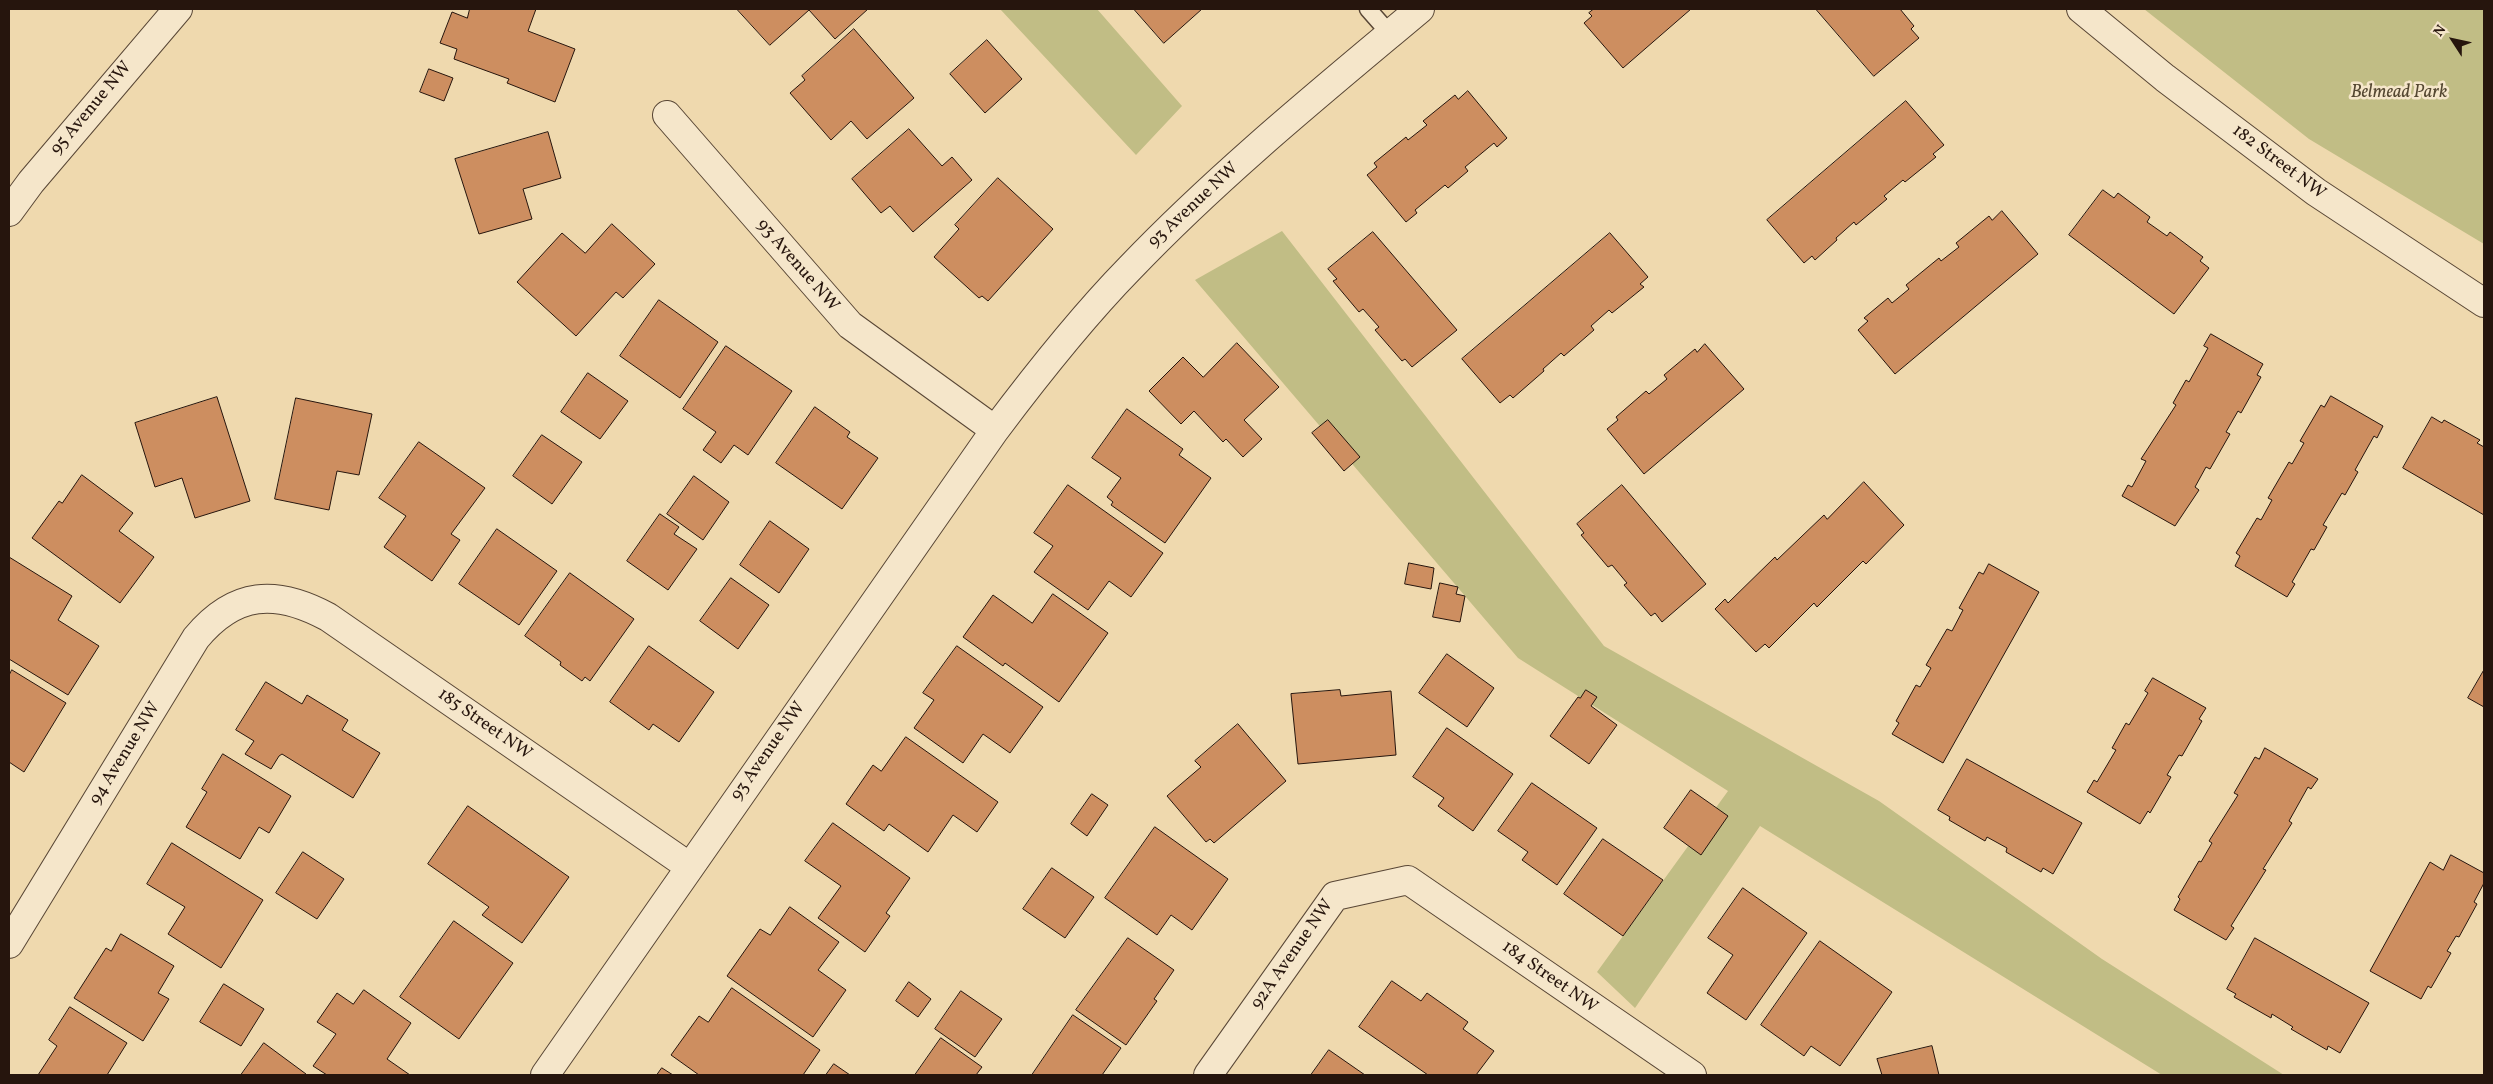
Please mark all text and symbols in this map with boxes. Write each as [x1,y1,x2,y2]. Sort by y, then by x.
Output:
north arrow [2428,15,2478,65]
text: N [2430,22,2451,41]
street label: 95 Avenue NW [47,58,137,160]
park label: Belmead Park [2351,83,2447,105]
street label: 182 Street NW [2227,121,2329,205]
street label: 93 Avenue NW [1144,159,1244,253]
street label: 93 Avenue NW [751,215,843,317]
street label: 185 Street NW [433,684,535,766]
street label: 93 Avenue NW [727,698,811,806]
street label: 94 Avenue NW [86,699,166,809]
street label: 92A Avenue NW [1247,896,1339,1014]
street label: 184 Street NW [1497,937,1601,1019]

